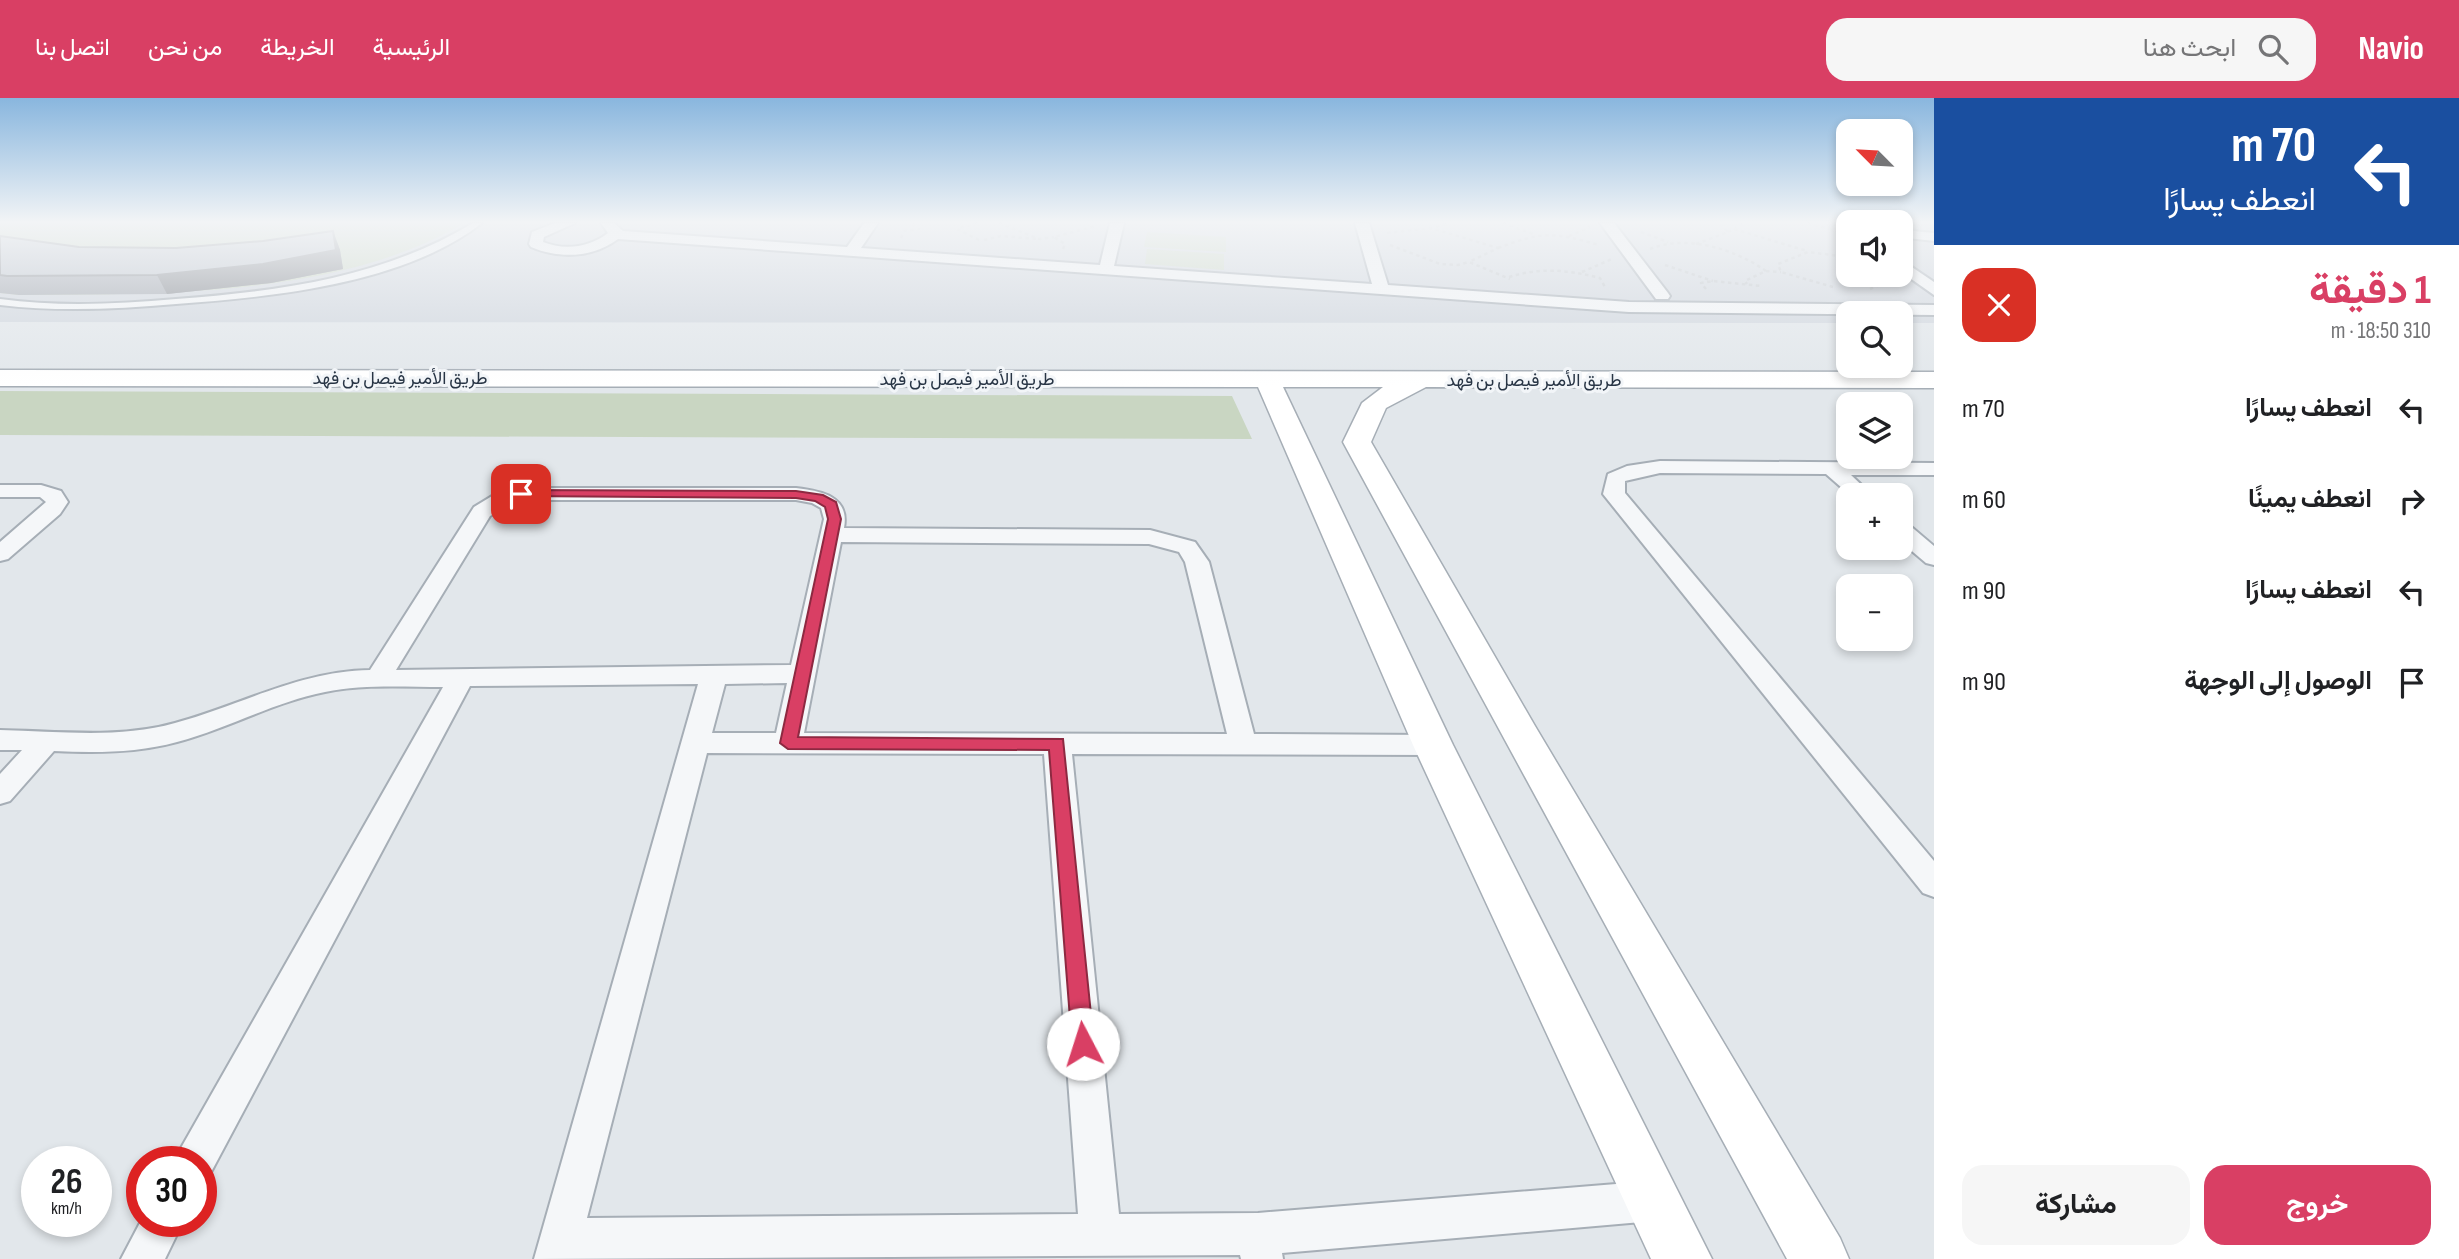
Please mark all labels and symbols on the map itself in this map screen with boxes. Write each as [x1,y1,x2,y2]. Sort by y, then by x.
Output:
north arrow [1836,119,1913,196]
street label: طريق الأمير فيصل بن فهد [312,368,488,389]
street label: طريق الأمير فيصل بن فهد [879,369,1055,390]
street label: طريق الأمير فيصل بن فهد [1446,370,1622,391]
pin [491,464,551,524]
position arrow [1046,1007,1120,1081]
speed limit sign: 30 [126,1146,217,1237]

